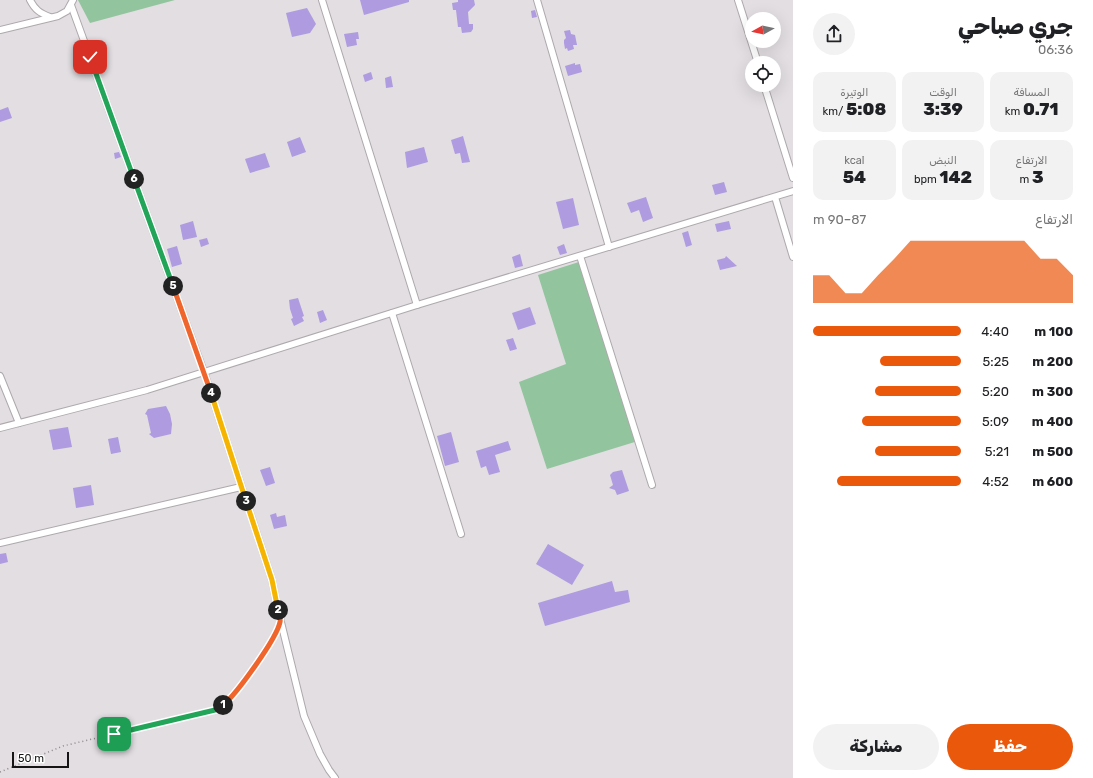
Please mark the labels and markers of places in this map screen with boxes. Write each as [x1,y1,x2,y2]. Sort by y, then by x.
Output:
pin [73,40,107,74]
pin: 6 [124,169,144,189]
pin: 5 [163,276,183,296]
pin: 4 [201,383,221,403]
pin: 3 [236,491,256,511]
pin: 2 [268,600,288,620]
pin: 1 [213,695,233,715]
pin [97,717,131,751]

